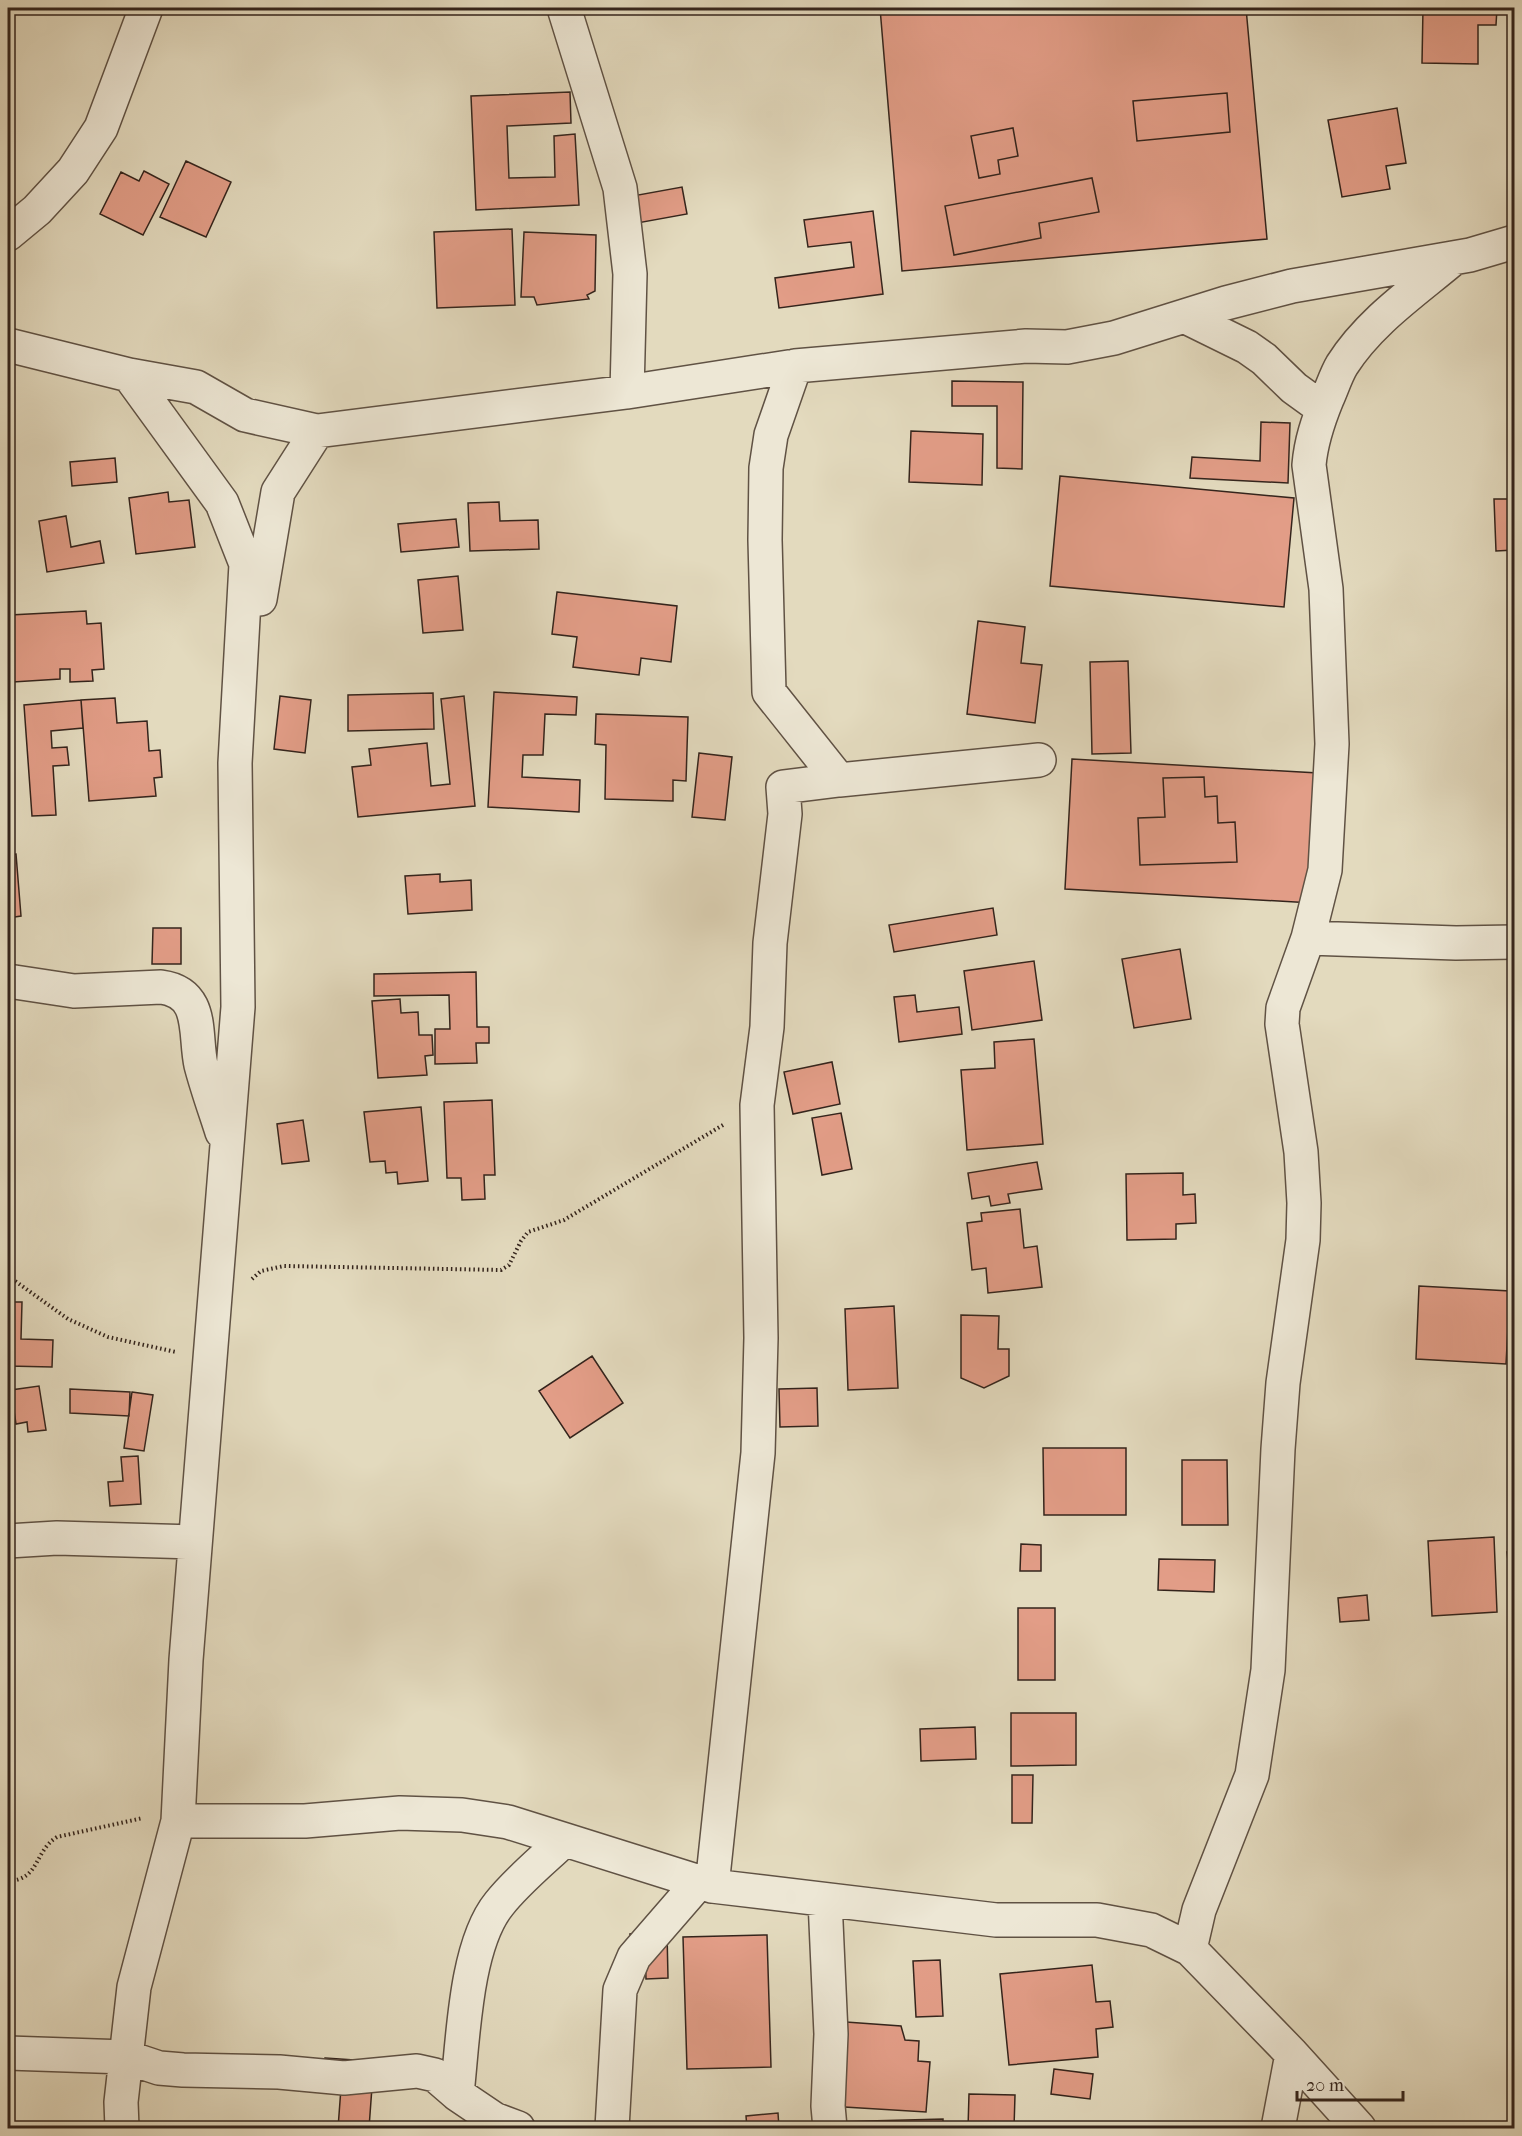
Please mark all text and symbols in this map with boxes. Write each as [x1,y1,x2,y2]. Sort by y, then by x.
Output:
scale bar [1297,2064,1404,2102]
text: 20 m [1306,2075,1344,2096]

